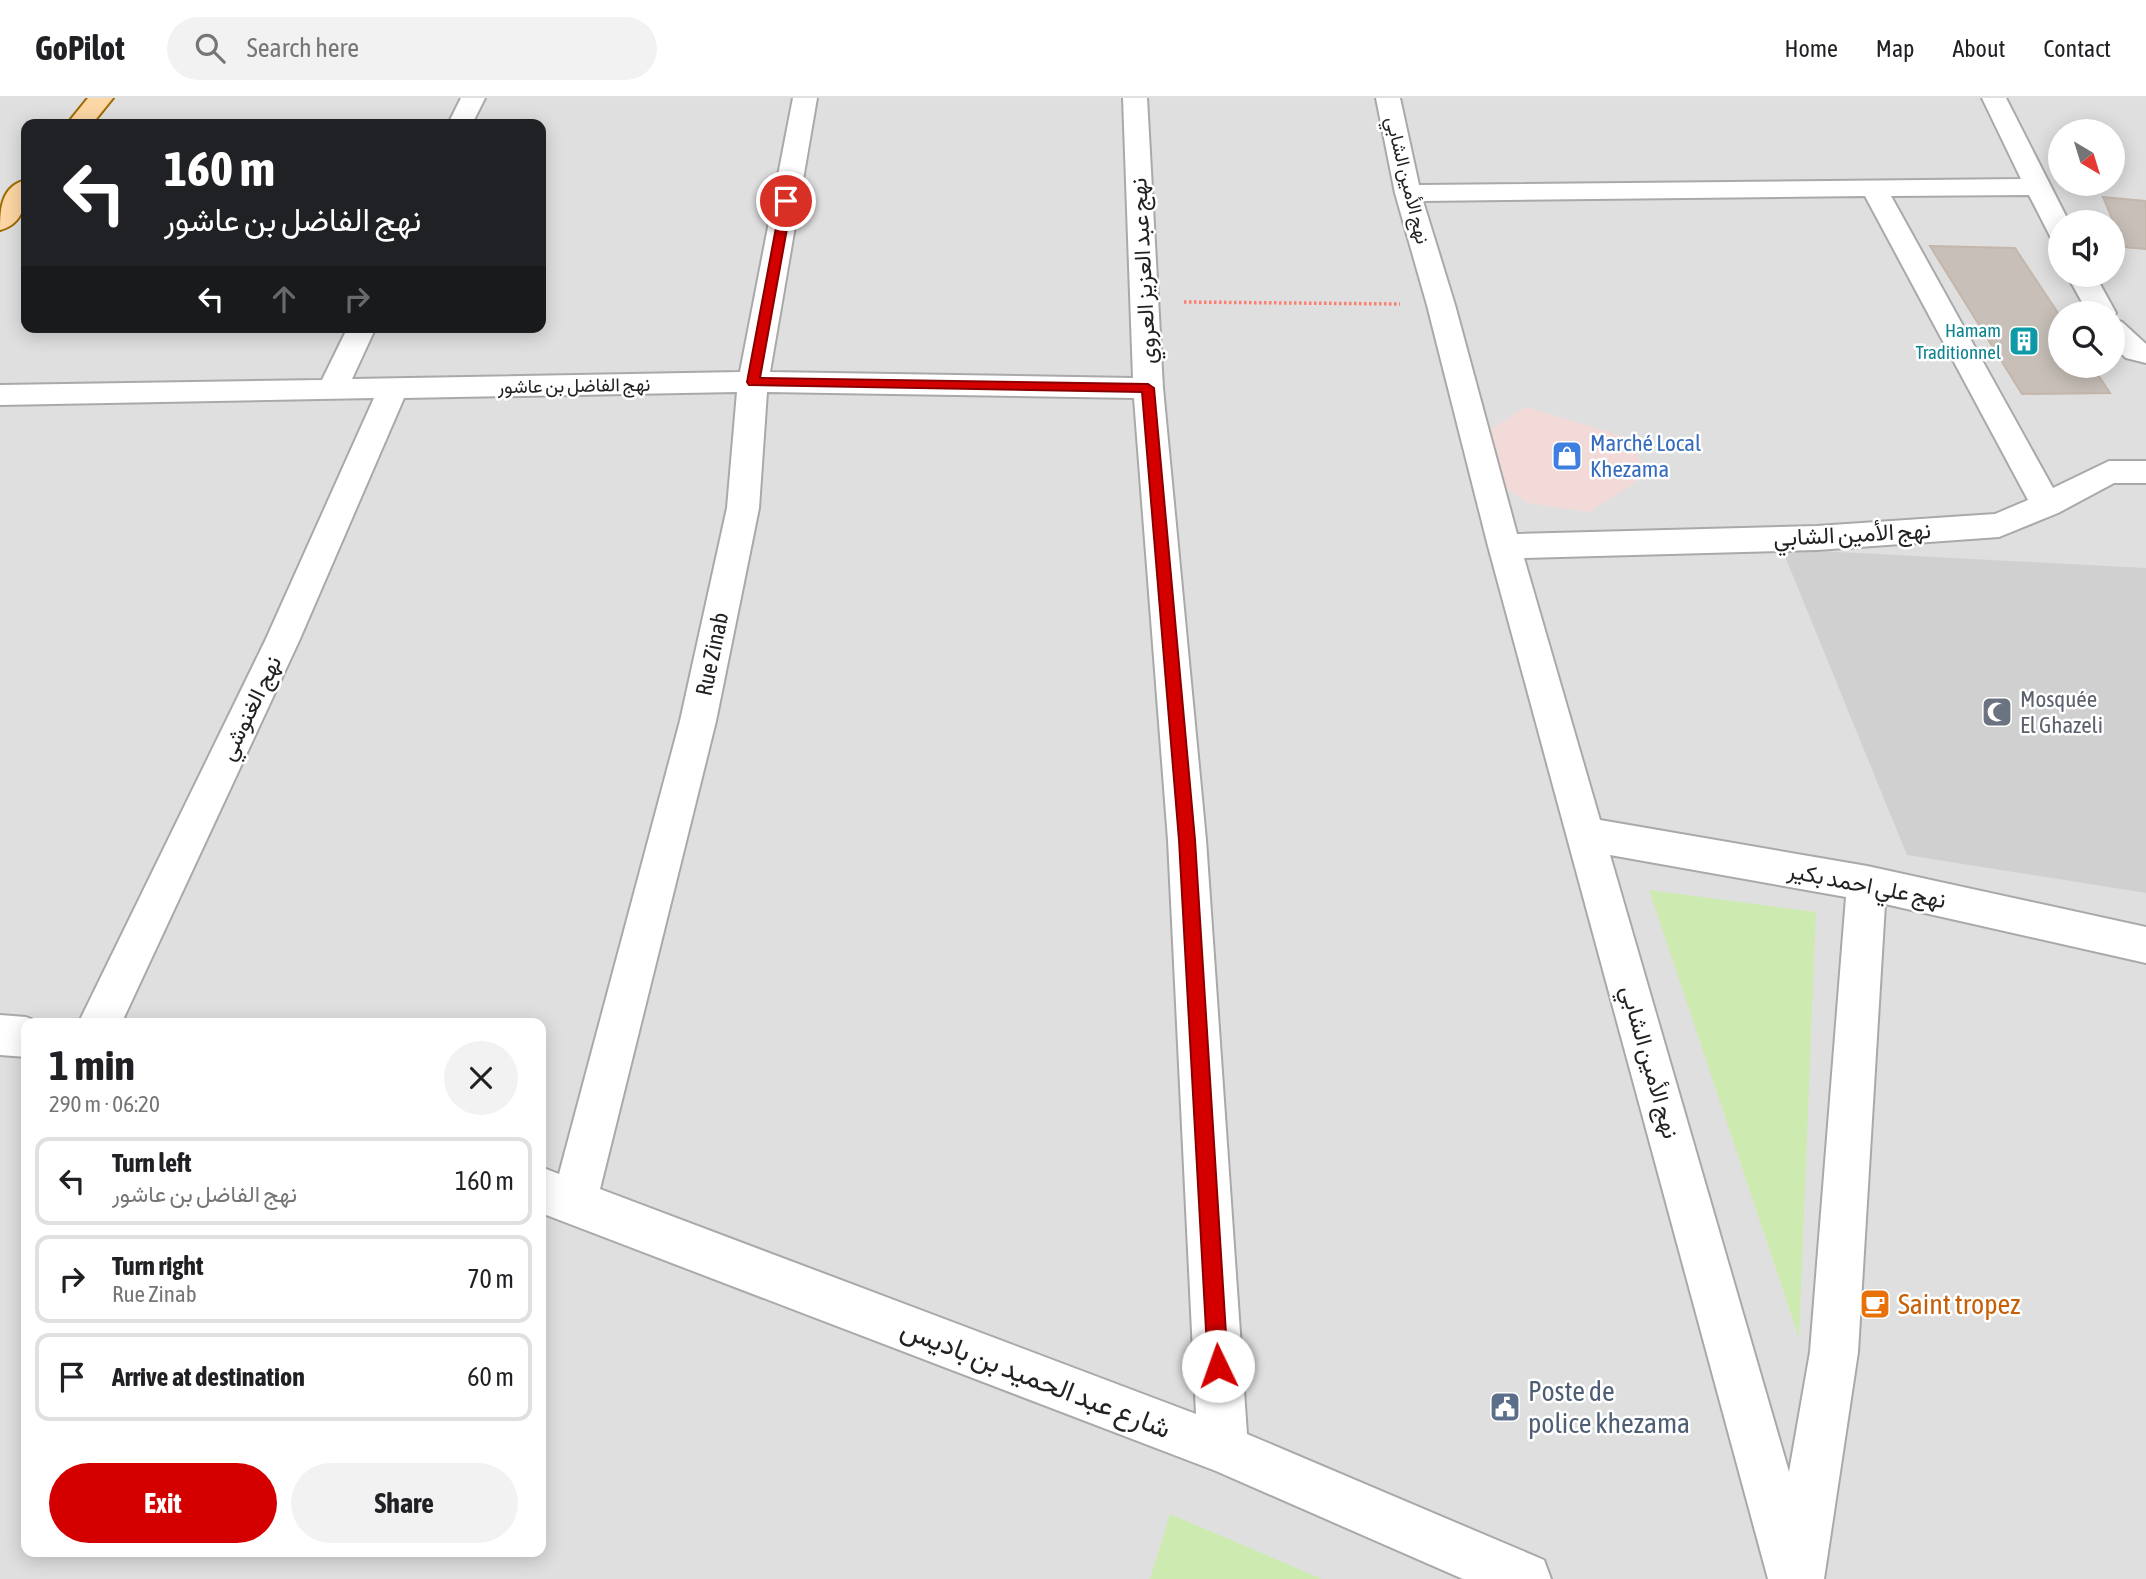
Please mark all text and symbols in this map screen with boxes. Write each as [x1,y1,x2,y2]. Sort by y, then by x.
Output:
search box [167,17,657,80]
text: GoPilot [35,29,125,67]
icon: search [191,29,229,67]
text: Search here [247,33,359,63]
text: Home [1784,35,1838,62]
text: Map [1876,35,1914,62]
text: About [1952,35,2005,62]
text: Contact [2043,35,2111,62]
street label: نهج الأمين الشابي [1377,114,1434,247]
north arrow [2048,119,2124,196]
map controls [2048,119,2125,378]
text: 160 m [164,140,275,196]
icon: left [49,147,140,238]
pin [756,171,816,231]
street label: نهج عبد العزيز العروي [1125,177,1167,365]
icon: arrive [767,182,805,220]
text: نهج الفاضل بن عاشور [164,201,421,238]
button: sound [2048,210,2125,287]
icon: left [192,280,230,318]
icon: ahead [265,280,303,318]
icon: right [338,280,376,318]
button: search [2048,301,2125,378]
place label: Hamam Traditionnel [1915,319,2001,363]
building icon: Hamam Traditionnel [2007,324,2041,358]
street label: نهج الفاضل بن عاشور [496,373,651,400]
place label: Marché Local Khezama [1590,430,1701,482]
shop icon: Marché Local Khezama [1550,439,1584,473]
street label: نهج الأمين الشابي [1773,517,1932,557]
street label: Rue Zinab [690,610,734,698]
street label: نهج الغنوشي [214,651,292,767]
place label: Mosquée El Ghazeli [2020,686,2103,738]
mosque icon: Mosquée El Ghazeli [1980,695,2014,729]
street label: نهج علي احمد بكير [1784,857,1948,919]
street label: نهج الأمين الشابي [1610,983,1684,1143]
text: 1 min [49,1041,135,1089]
button: close [444,1041,518,1115]
text: 290 m · 06:20 [49,1091,160,1117]
text: Turn left [112,1148,192,1178]
icon: left [53,1162,91,1200]
text: 160 m [455,1166,514,1196]
text: نهج الفاضل بن عاشور [112,1181,297,1207]
text: Turn right [112,1251,203,1281]
icon: right [53,1260,91,1298]
text: 70 m [467,1264,514,1294]
text: Rue Zinab [112,1281,197,1307]
cafe icon: Saint tropez [1858,1287,1892,1321]
place label: Saint tropez [1898,1288,2020,1320]
street label: شارع عبد الحميد بن باديس [896,1312,1175,1447]
position arrow [1181,1329,1255,1403]
icon: arrive [53,1358,91,1396]
text: Arrive at destination [112,1362,305,1392]
text: 60 m [467,1362,514,1392]
place label: Poste de police khezama [1528,1375,1690,1439]
public building icon: Poste de police khezama [1488,1390,1522,1424]
button: Exit [49,1463,277,1543]
button: Share [291,1463,518,1543]

